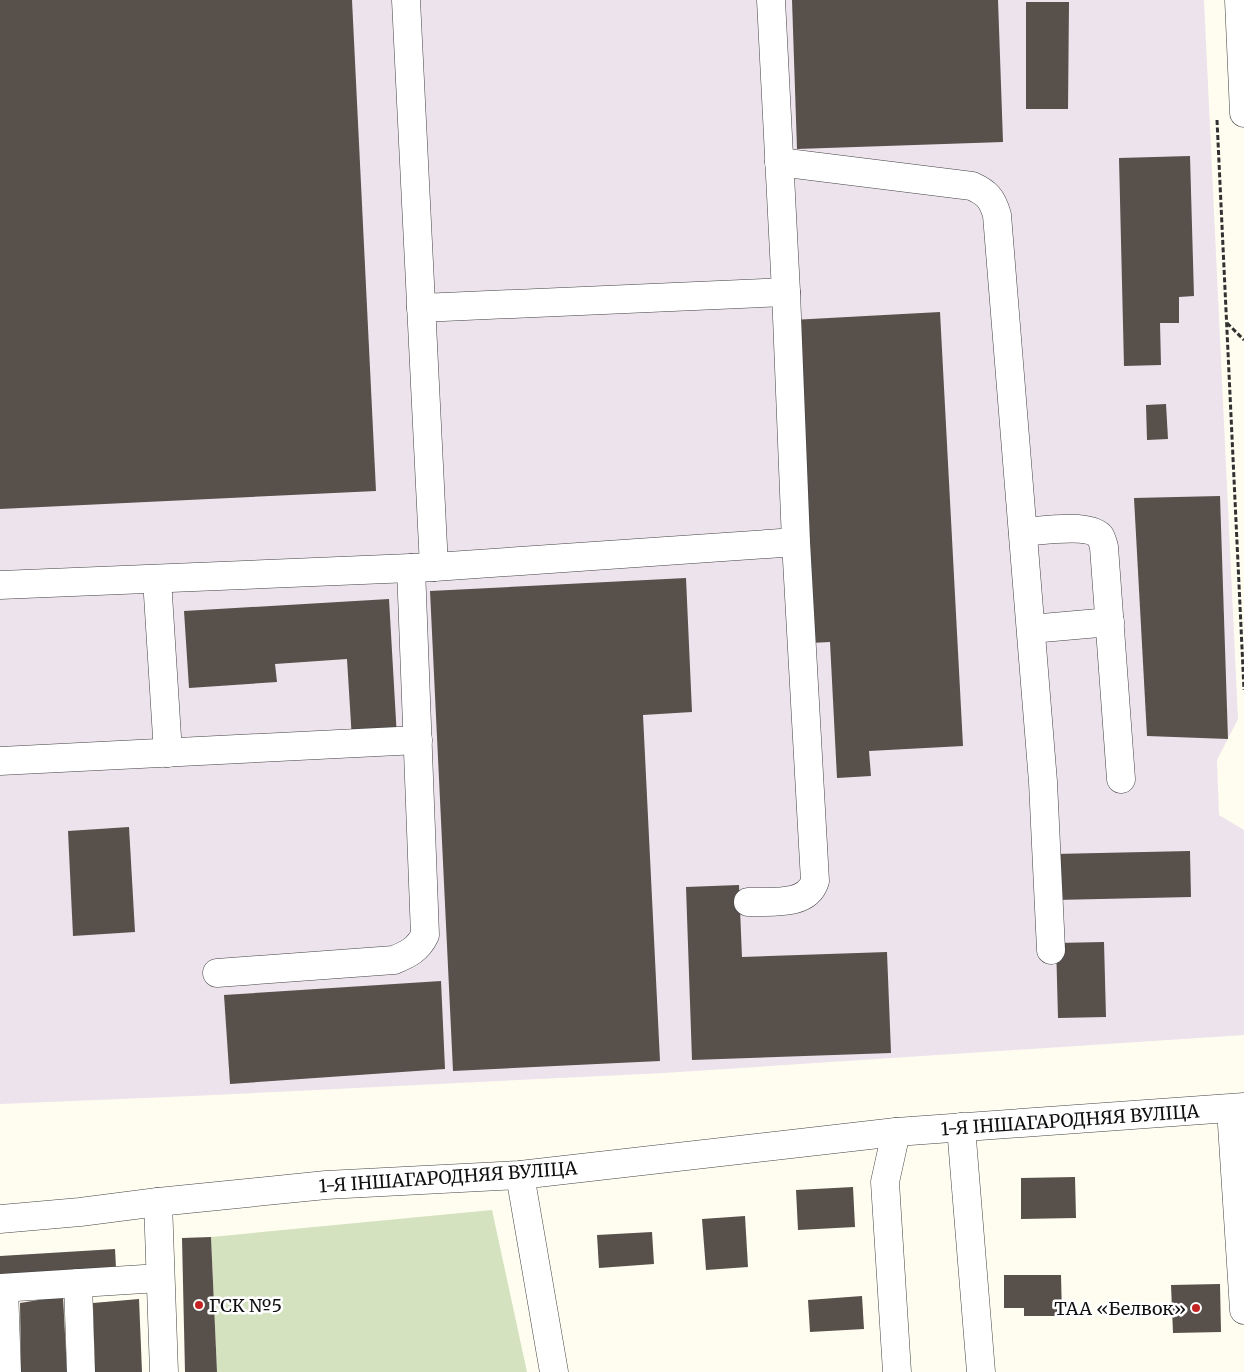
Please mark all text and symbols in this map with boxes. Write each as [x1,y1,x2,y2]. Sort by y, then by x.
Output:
street label: 1-Я ІНШАГАРОДНЯЯ ВУЛІЦА [940,1099,1200,1141]
street label: 1-Я ІНШАГАРОДНЯЯ ВУЛІЦА [318,1156,578,1198]
place label: ГСК №5 [209,1294,282,1317]
place label: ТАА «Белвок» [1054,1297,1186,1320]
marker: ГСК №5 [193,1299,205,1311]
marker: ТАА «Белвок» [1190,1302,1202,1314]

